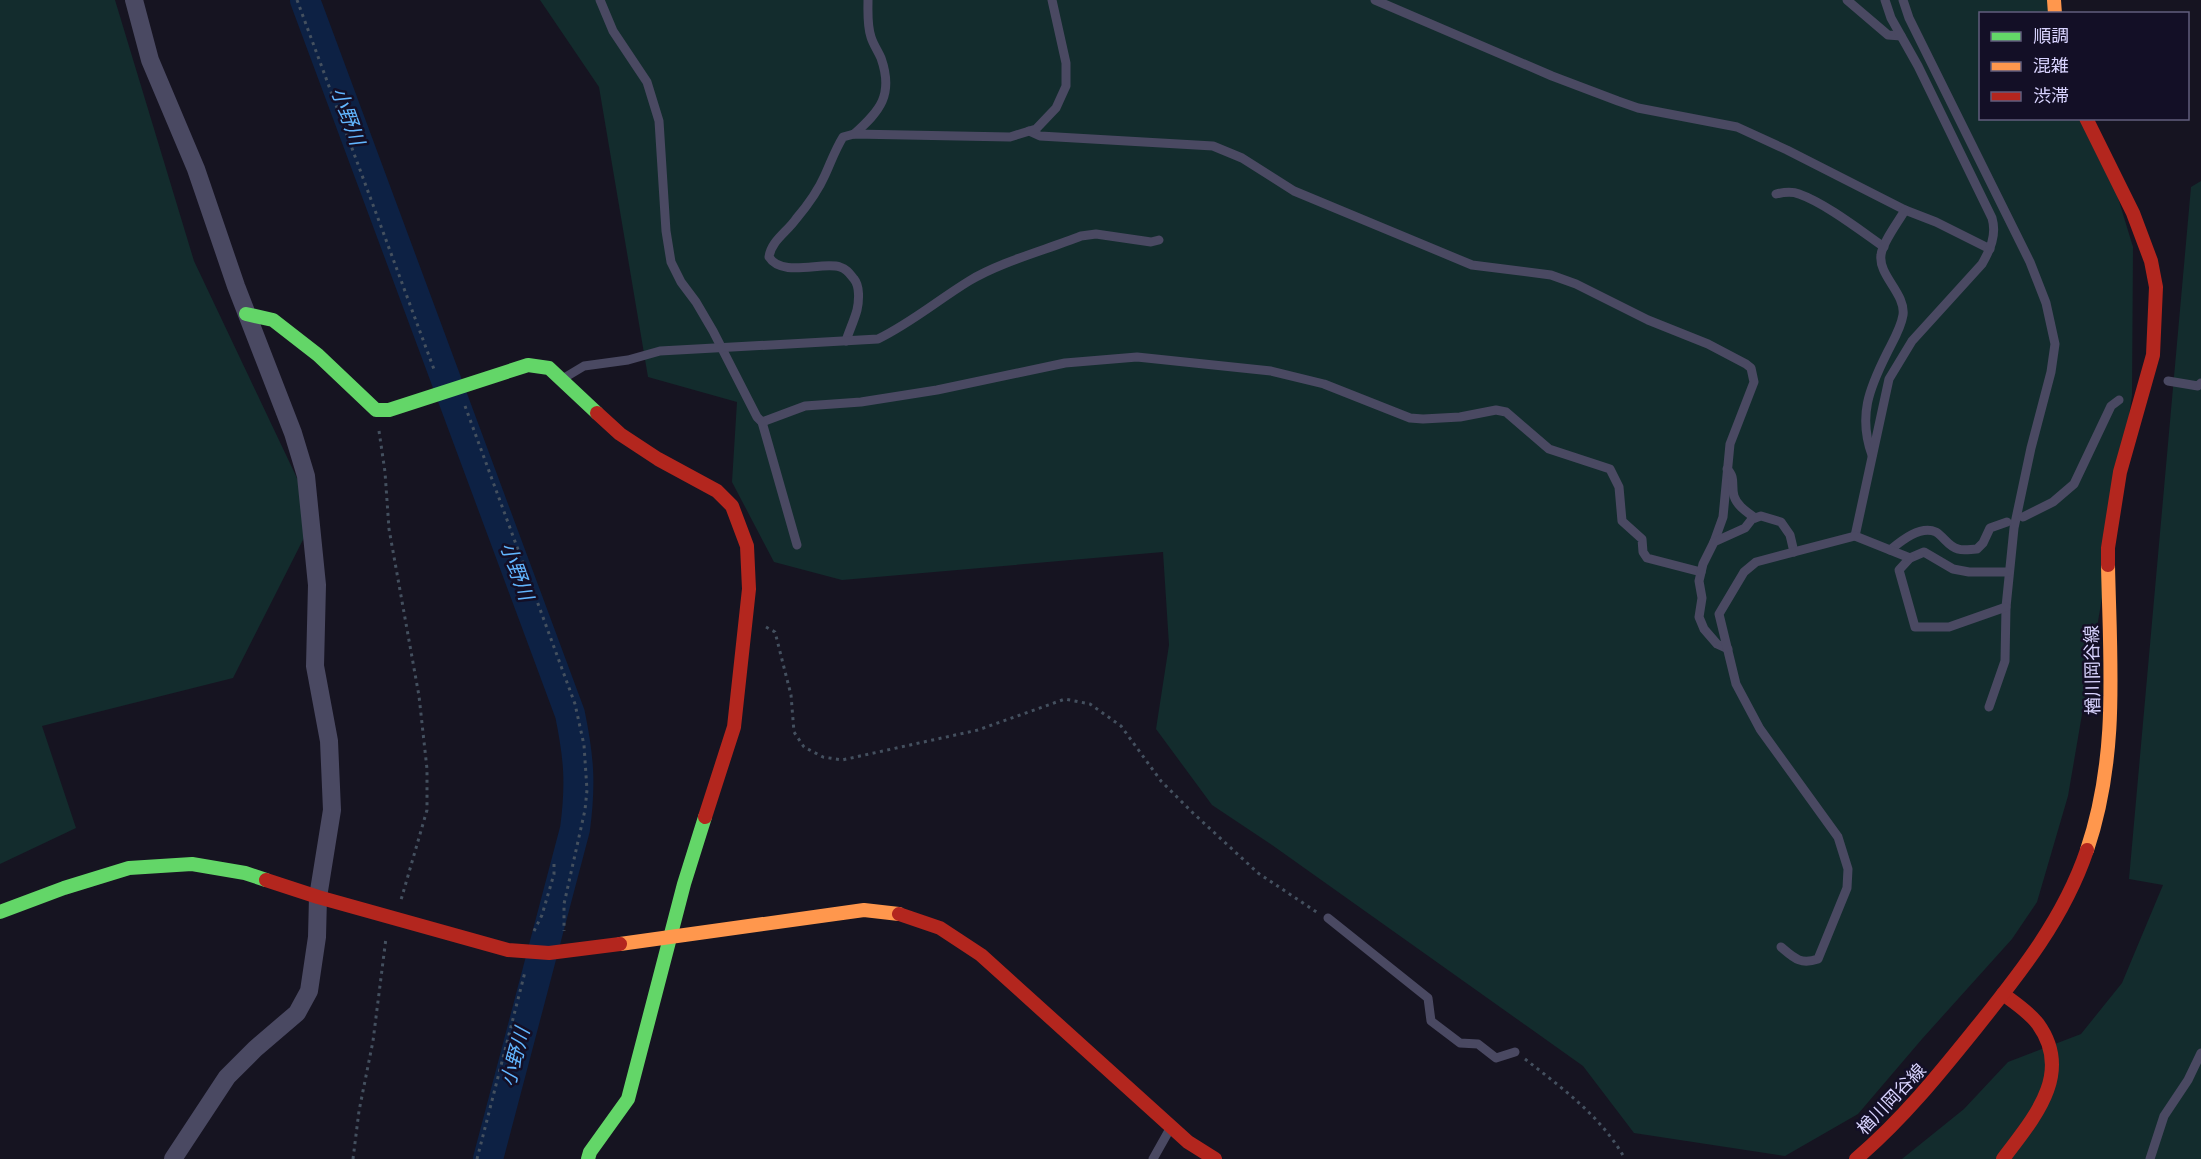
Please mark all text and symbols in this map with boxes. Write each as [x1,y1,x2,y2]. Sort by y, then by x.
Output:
legend [1979,12,2189,120]
text: 順調 [2033,25,2069,46]
text: 混雑 [2033,55,2069,76]
water label: 小野川 [326,84,370,150]
text: 渋滞 [2033,85,2069,106]
water label: 小野川 [495,539,539,605]
street label: 楢川岡谷線 [2081,625,2103,715]
water label: 小野川 [496,1023,535,1089]
street label: 楢川岡谷線 [1852,1059,1930,1139]

